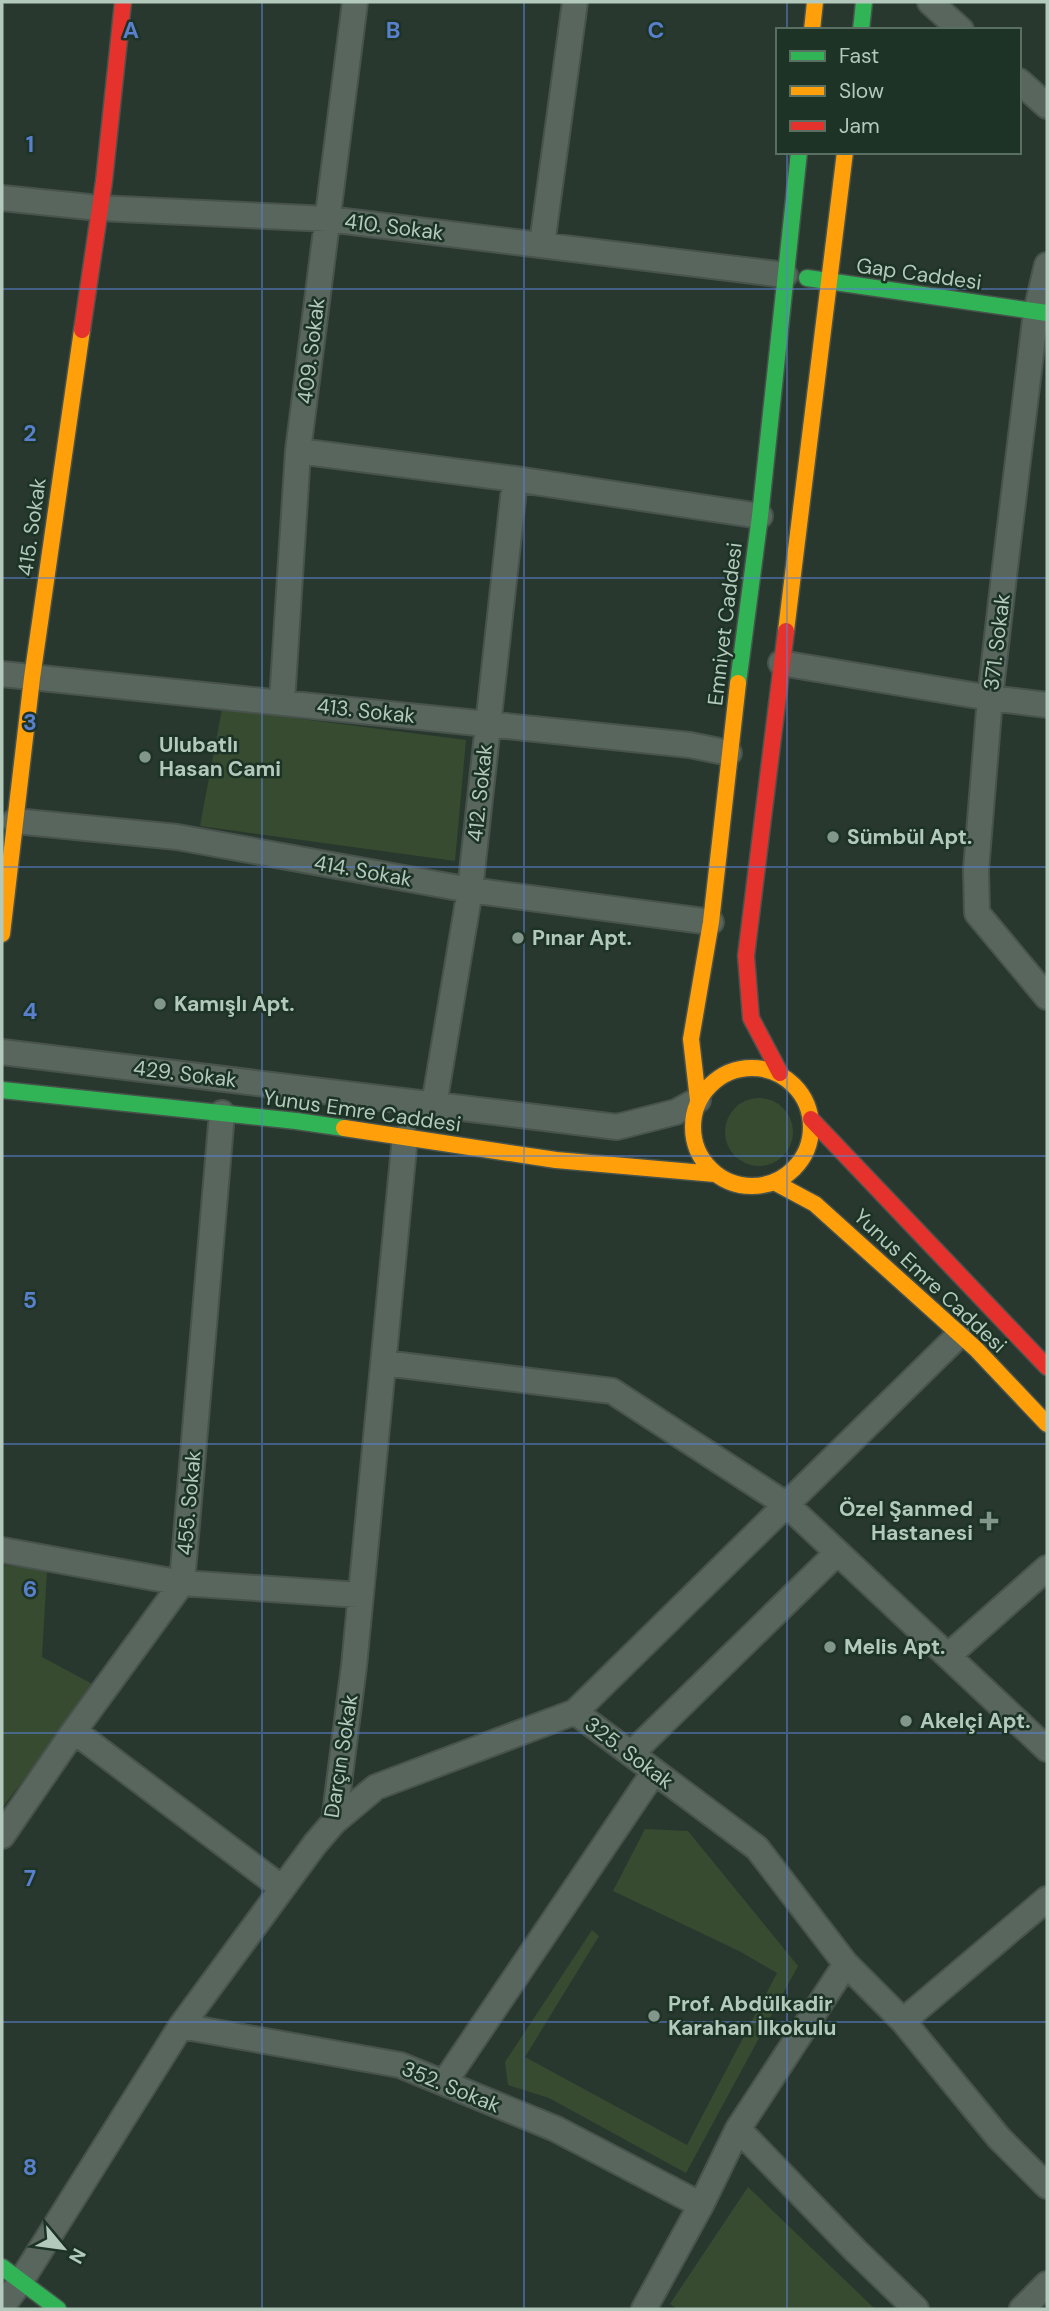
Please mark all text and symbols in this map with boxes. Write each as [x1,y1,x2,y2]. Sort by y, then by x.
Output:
text: A [123,15,139,45]
text: B [386,15,400,45]
text: C [648,15,664,45]
legend [776,28,1021,154]
text: Fast [839,42,879,70]
text: Slow [839,77,884,105]
text: Jam [839,112,880,140]
text: 1 [26,129,34,159]
street label: 410. Sokak [343,207,446,247]
street label: Gap Caddesi [854,251,984,297]
street label: 409. Sokak [291,296,331,406]
text: 2 [23,418,37,448]
street label: 415. Sokak [11,476,53,578]
street label: Emniyet Caddesi [701,541,749,707]
street label: 371. Sokak [977,592,1017,692]
street label: 413. Sokak [316,692,417,730]
text: 3 [23,707,37,737]
place label: Ulubatlı Hasan Cami [159,731,281,783]
street label: 412. Sokak [461,742,499,843]
marker: Ulubatlı Hasan Cami [137,749,153,765]
place label: Sümbül Apt. [847,823,972,851]
marker: Sümbül Apt. [825,829,841,845]
street label: 414. Sokak [312,849,415,893]
place label: Pınar Apt. [532,924,632,952]
marker: Pınar Apt. [510,930,526,946]
place label: Kamışlı Apt. [174,990,295,1018]
text: 4 [23,996,38,1026]
marker: Kamışlı Apt. [152,996,168,1012]
street label: 429. Sokak [132,1054,239,1094]
street label: Yunus Emre Caddesi [261,1083,463,1139]
street label: Yunus Emre Caddesi [847,1203,1013,1359]
text: 5 [23,1285,37,1315]
street label: 455. Sokak [170,1449,208,1557]
place label: Özel Şanmed Hastanesi [839,1495,973,1547]
marker: Özel Şanmed Hastanesi [979,1511,999,1531]
text: 6 [23,1574,37,1604]
place label: Melis Apt. [844,1633,945,1661]
marker: Melis Apt. [822,1639,838,1655]
street label: Darçın Sokak [317,1692,365,1820]
place label: Akelçi Apt. [920,1707,1030,1735]
street label: 325. Sokak [579,1710,679,1796]
marker: Akelçi Apt. [898,1713,914,1729]
text: 7 [24,1863,36,1893]
place label: Prof. Abdülkadir Karahan İlkokulu [668,1990,836,2042]
marker: Prof. Abdülkadir Karahan İlkokulu [646,2008,662,2024]
street label: 352. Sokak [398,2055,505,2120]
text: 8 [23,2152,37,2182]
north arrow [28,2213,98,2283]
text: N [63,2244,92,2268]

